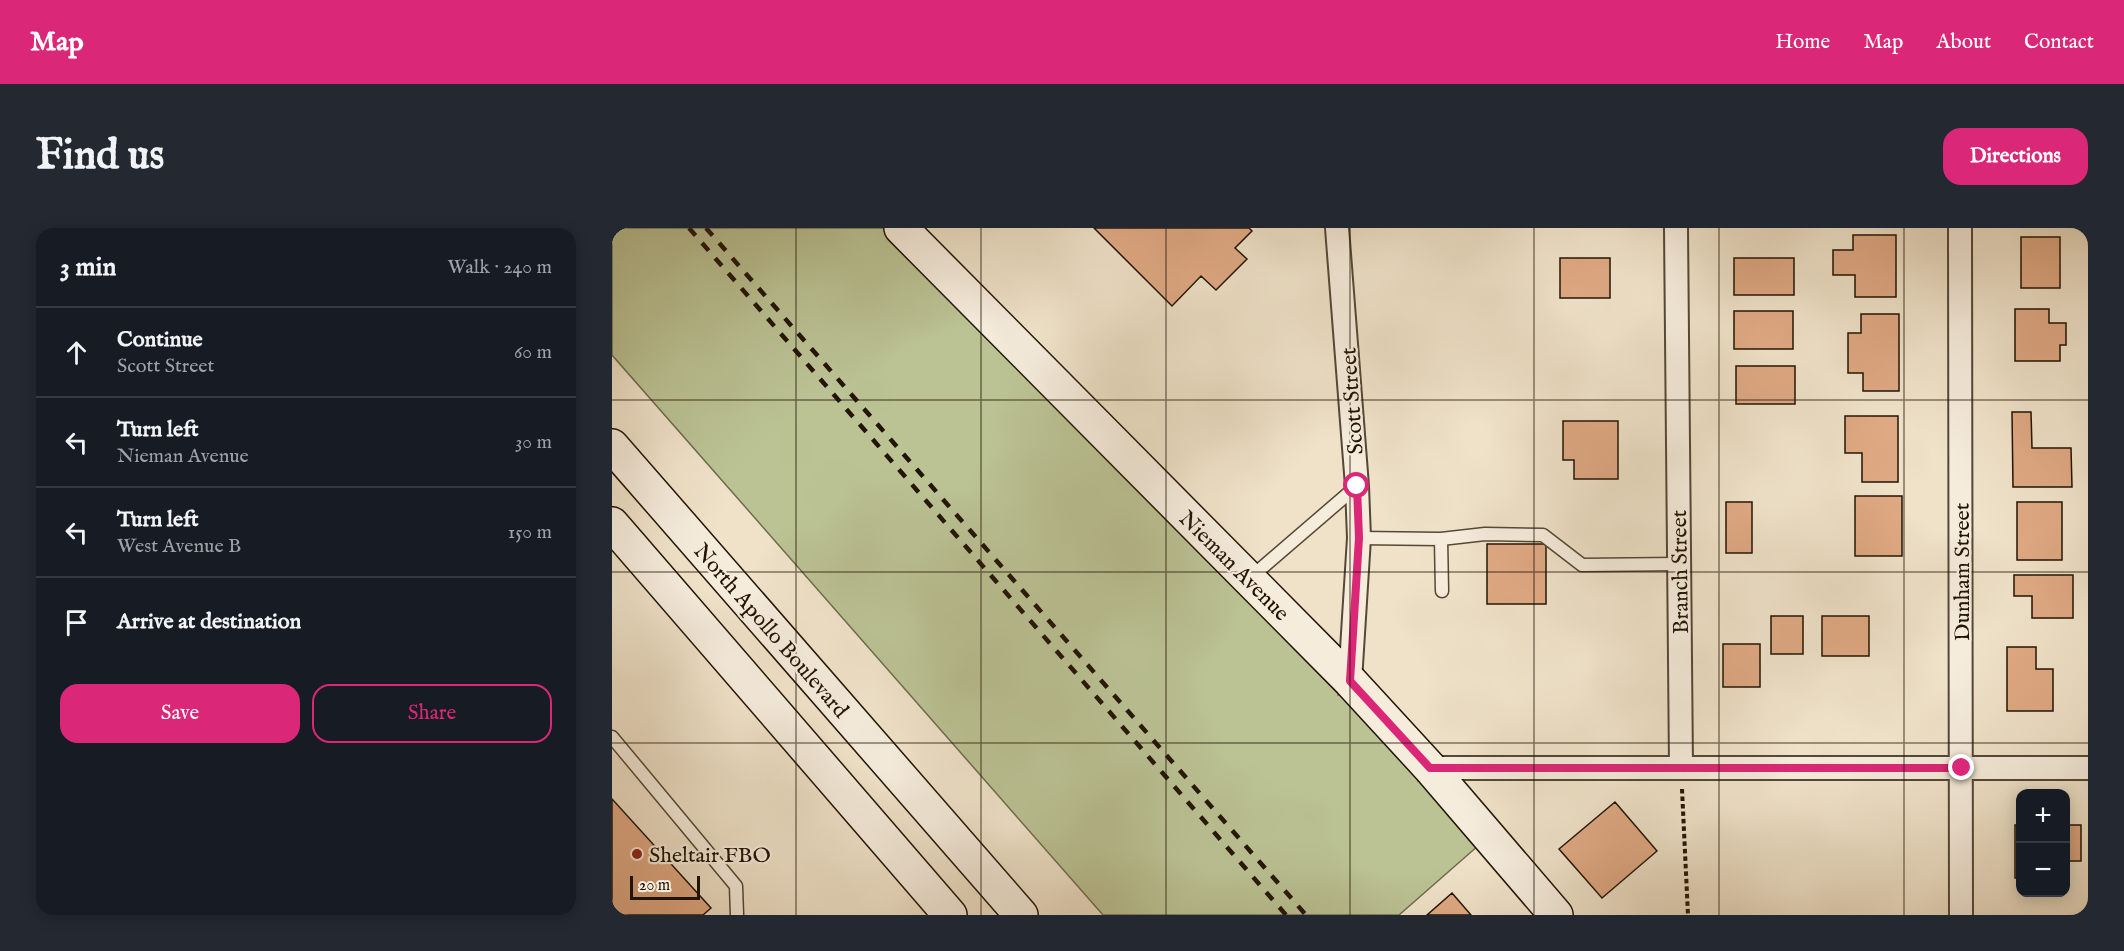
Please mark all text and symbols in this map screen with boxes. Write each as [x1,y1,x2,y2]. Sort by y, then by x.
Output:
text: Map [30,25,84,60]
text: Home [1775,29,1830,56]
text: Map [1863,29,1903,56]
text: About [1936,29,1991,56]
text: Contact [2024,29,2094,56]
button: Directions [1943,128,2088,185]
text: Find us [36,130,164,183]
text: 3 min [60,251,116,284]
text: Walk · 240 m [447,255,552,280]
text: Continue [117,326,203,354]
icon: ahead [60,336,93,369]
text: 60 m [514,340,552,365]
street label: Scott Street [1335,346,1371,455]
text: Scott Street [117,354,214,379]
text: Turn left [117,416,199,444]
icon: left [60,426,93,459]
text: 30 m [515,430,552,455]
text: Nieman Avenue [117,444,249,469]
route start [1343,472,1369,498]
street label: Dunham Street [1949,502,1977,641]
street label: Nieman Avenue [1172,505,1295,628]
text: Turn left [117,506,199,534]
street label: Branch Street [1666,509,1696,634]
icon: left [60,516,93,549]
text: 150 m [508,520,552,545]
text: West Avenue B [117,534,241,559]
street label: North Apollo Boulevard [687,538,854,725]
icon: arrive [60,606,93,639]
text: Arrive at destination [117,608,301,636]
button: Save [60,684,300,743]
button: Share [312,684,552,743]
route end [1948,754,1974,780]
map controls [2016,789,2070,897]
button: + [2016,789,2070,843]
place label: Sheltair FBO [649,842,771,870]
button: − [2016,843,2070,897]
marker: Sheltair FBO [630,847,644,861]
scale bar [630,873,700,900]
text: 20 m [639,876,670,896]

